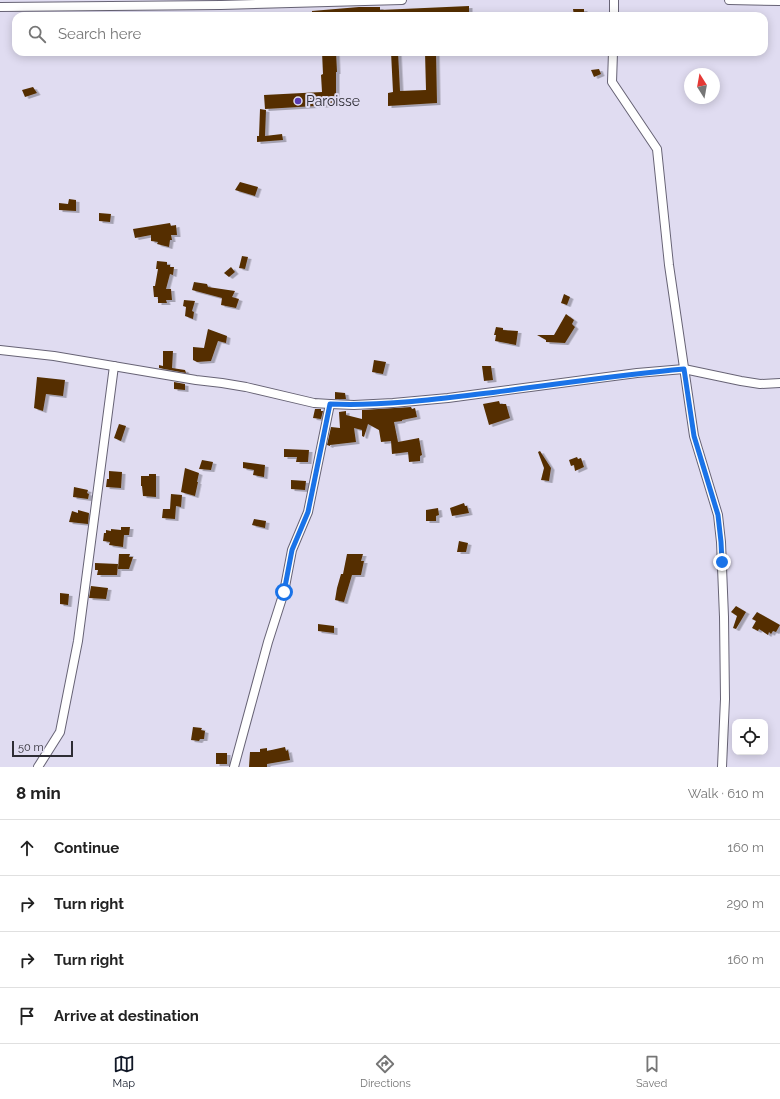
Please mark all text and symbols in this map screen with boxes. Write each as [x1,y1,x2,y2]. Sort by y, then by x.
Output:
search box [12,12,768,56]
icon: search [26,23,48,45]
text: Search here [58,25,141,43]
north arrow [684,68,720,104]
place label: Paroisse [306,93,360,109]
marker: Paroisse [293,96,303,106]
route end [713,553,731,571]
route start [275,583,293,601]
map controls [732,719,768,755]
button: locate [732,719,768,755]
scale bar [12,739,73,758]
text: 50 m [18,741,44,754]
text: 8 min [16,783,61,803]
text: Walk · 610 m [688,786,764,801]
icon: ahead [16,837,38,859]
text: Continue [54,839,119,857]
text: 160 m [727,840,764,855]
icon: right [16,893,38,915]
text: Turn right [54,895,124,913]
text: 290 m [726,896,764,911]
icon: right [16,949,38,971]
text: Turn right [54,951,124,969]
text: 160 m [727,952,764,967]
icon: arrive [16,1005,38,1027]
text: Arrive at destination [54,1007,199,1025]
tab: Map [113,1053,135,1090]
tab: Directions [360,1053,411,1090]
tab: Saved [636,1053,667,1090]

